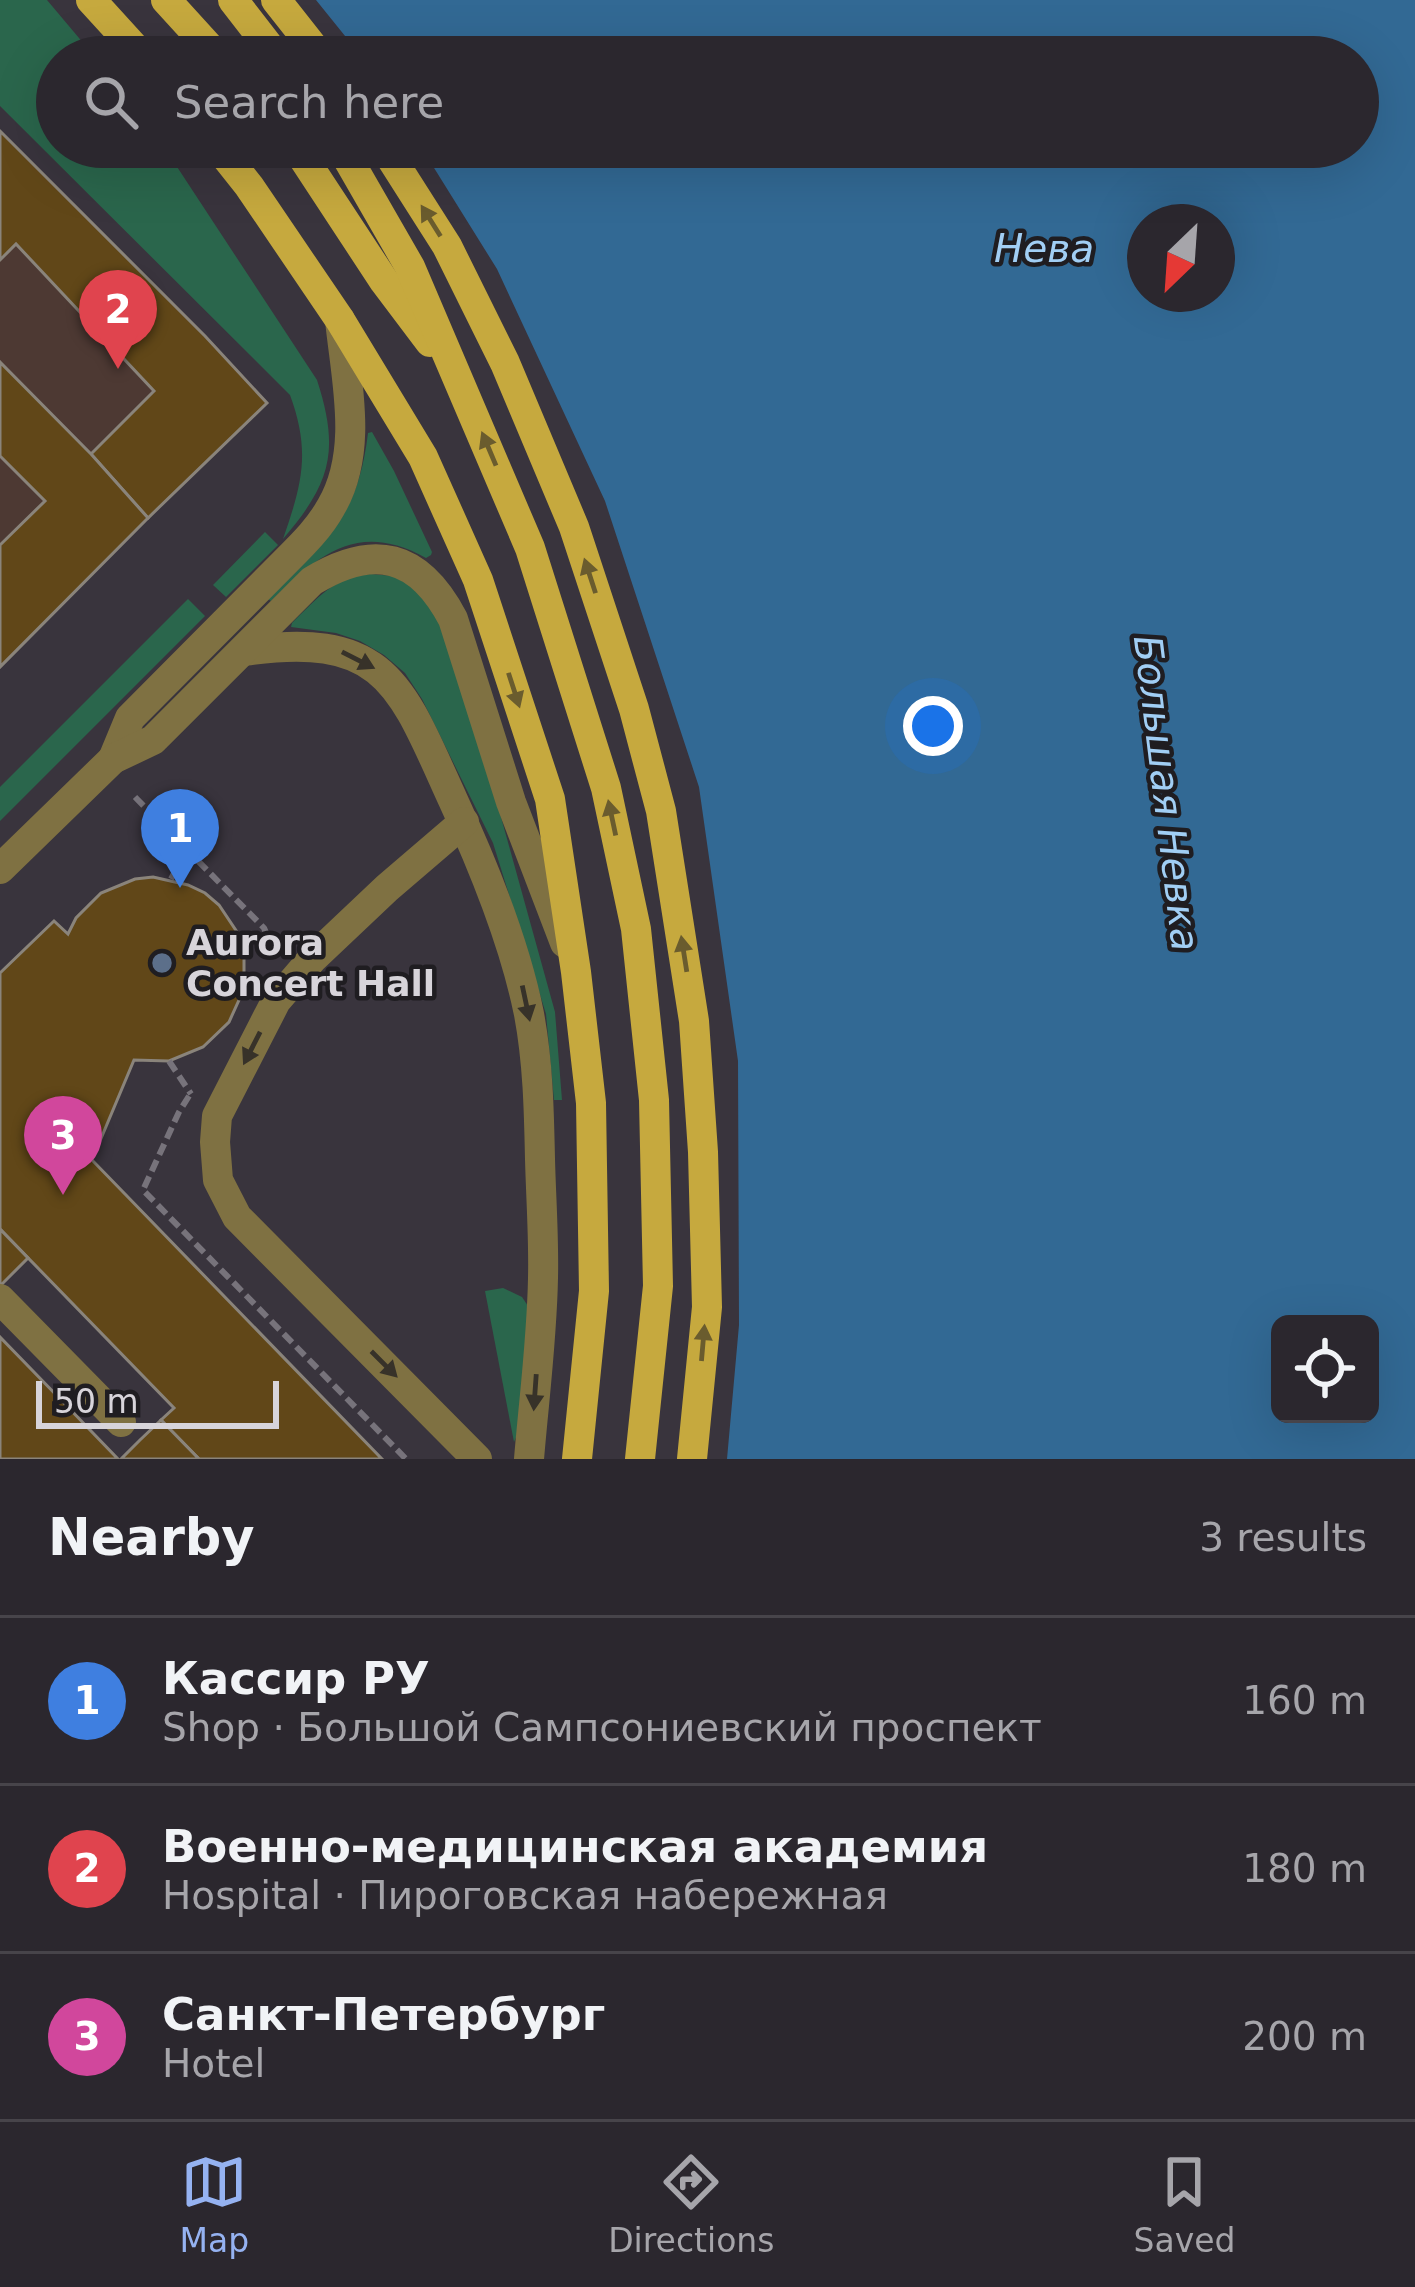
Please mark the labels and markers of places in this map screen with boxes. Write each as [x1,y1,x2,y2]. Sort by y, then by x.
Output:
pin: 2 [79,270,157,369]
pin: 1 [141,789,219,888]
place label: Aurora Concert Hall [186,922,435,1004]
marker: Aurora Concert Hall [149,950,175,976]
pin: 3 [24,1096,102,1195]

